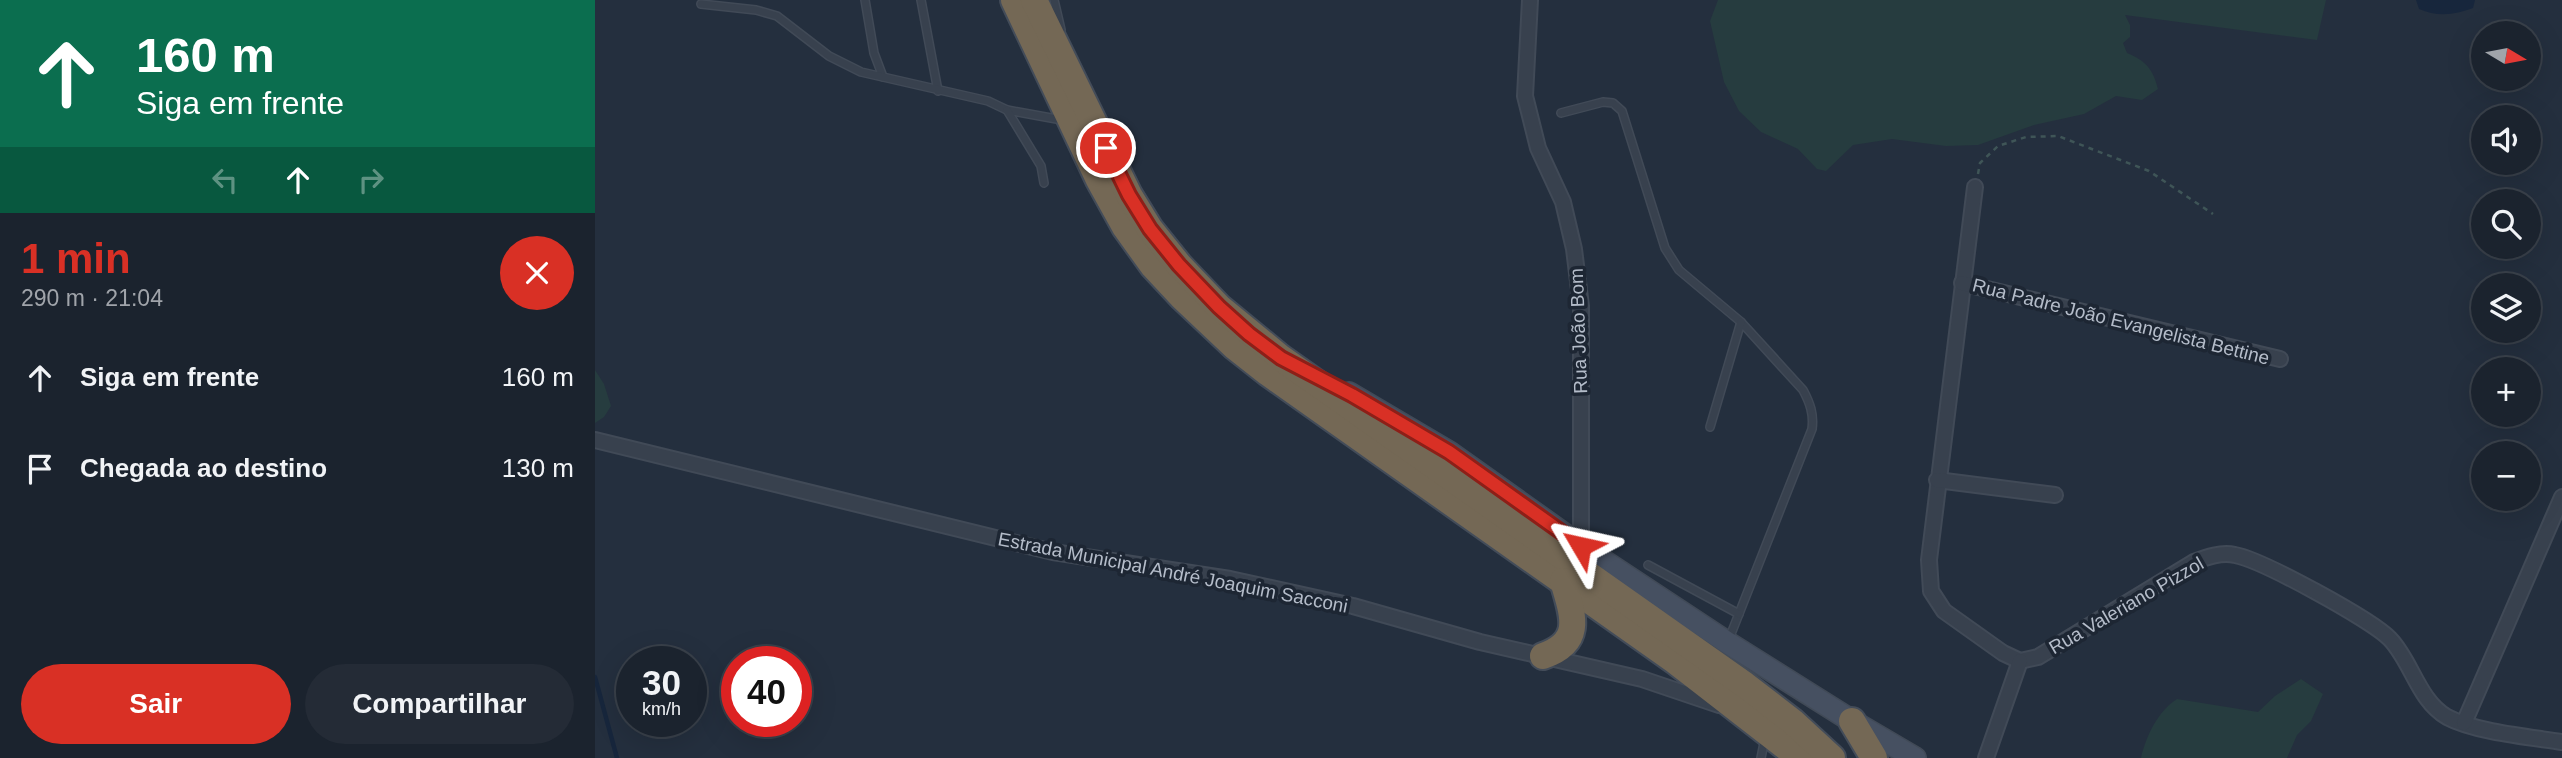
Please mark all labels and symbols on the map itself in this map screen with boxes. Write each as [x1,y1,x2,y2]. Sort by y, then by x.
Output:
north arrow [2471,21,2541,91]
pin [1076,118,1136,178]
street label: Rua João Bom [1566,268,1591,394]
street label: Rua Padre João Evangelista Bettine [1970,274,2272,369]
position arrow [1544,509,1618,583]
street label: Estrada Municipal André Joaquim Sacconi [996,528,1350,617]
street label: Rua Valeriano Pizzol [2045,553,2207,658]
speed limit sign: 40 [721,646,812,737]

